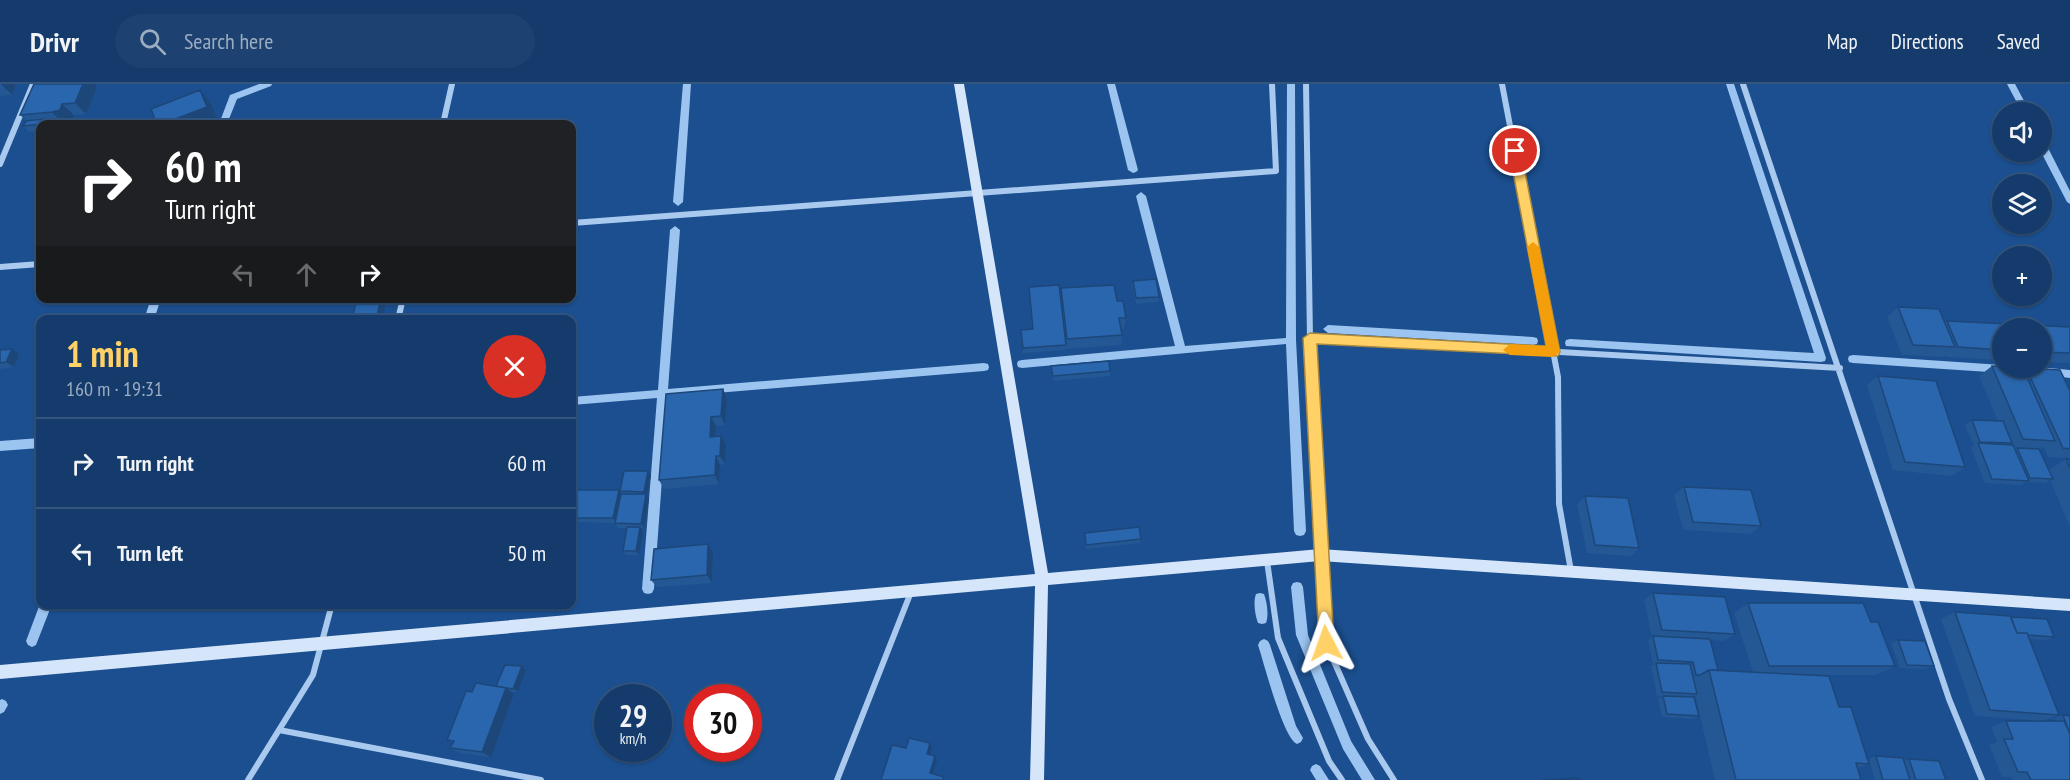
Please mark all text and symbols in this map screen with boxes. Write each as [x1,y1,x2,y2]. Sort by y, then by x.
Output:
search box [115,14,535,68]
text: Drivr [30,23,79,60]
icon: search [136,25,169,58]
text: Search here [184,27,273,55]
text: Map [1827,28,1858,55]
text: Directions [1891,28,1964,55]
text: Saved [1997,28,2040,55]
map controls [1992,102,2052,378]
button: sound [1992,102,2052,162]
pin [1489,125,1540,176]
icon: arrive [1498,134,1531,167]
text: 60 m [165,139,242,194]
icon: right [66,144,144,222]
button: layers [1992,174,2052,234]
text: Turn right [165,192,256,226]
button: + [1992,246,2052,306]
icon: left [227,258,260,291]
icon: ahead [290,258,323,291]
icon: right [353,258,386,291]
button: − [1992,318,2052,378]
text: 1 min [66,330,139,377]
button: close [483,335,546,398]
text: 160 m · 19:31 [66,376,163,402]
icon: right [66,447,99,480]
text: Turn right [117,449,194,477]
text: 60 m [507,449,546,477]
icon: left [66,537,99,570]
text: Turn left [117,539,183,567]
text: 50 m [507,539,546,567]
position arrow [1294,611,1358,675]
speed limit sign: 30 [684,684,762,762]
text: 29 [619,696,647,735]
text: km/h [620,729,646,748]

